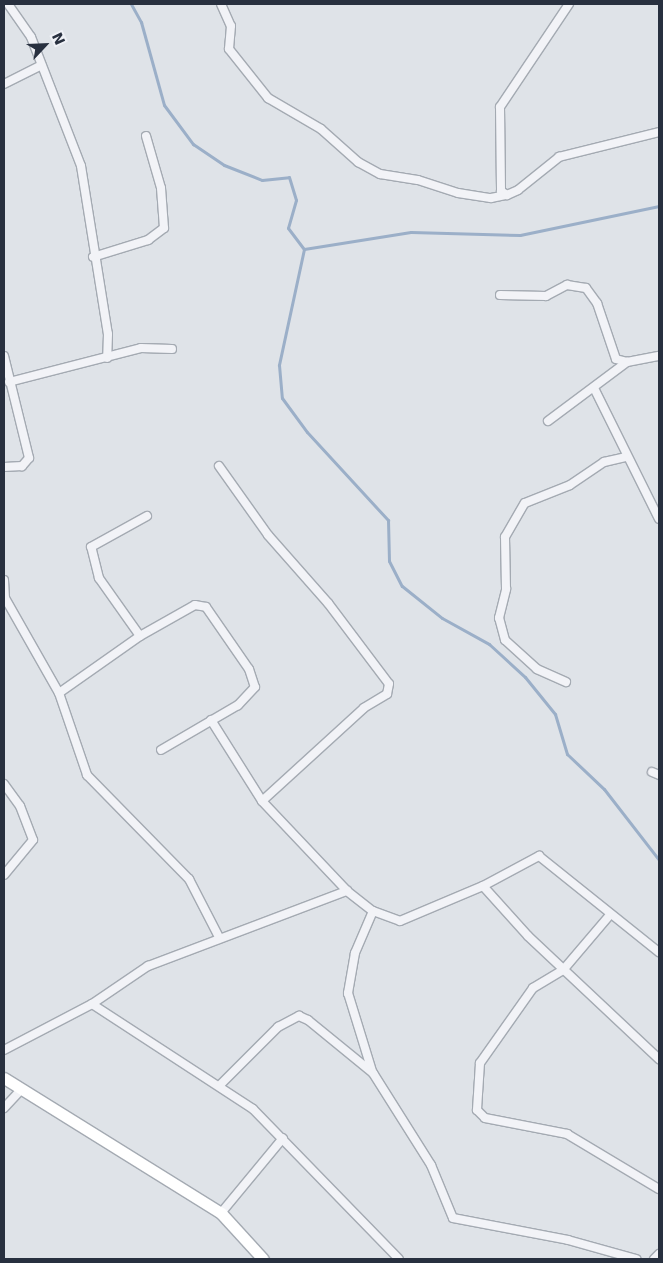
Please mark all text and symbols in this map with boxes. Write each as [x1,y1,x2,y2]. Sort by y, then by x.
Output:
north arrow [20,20,70,70]
text: N [49,30,68,47]

